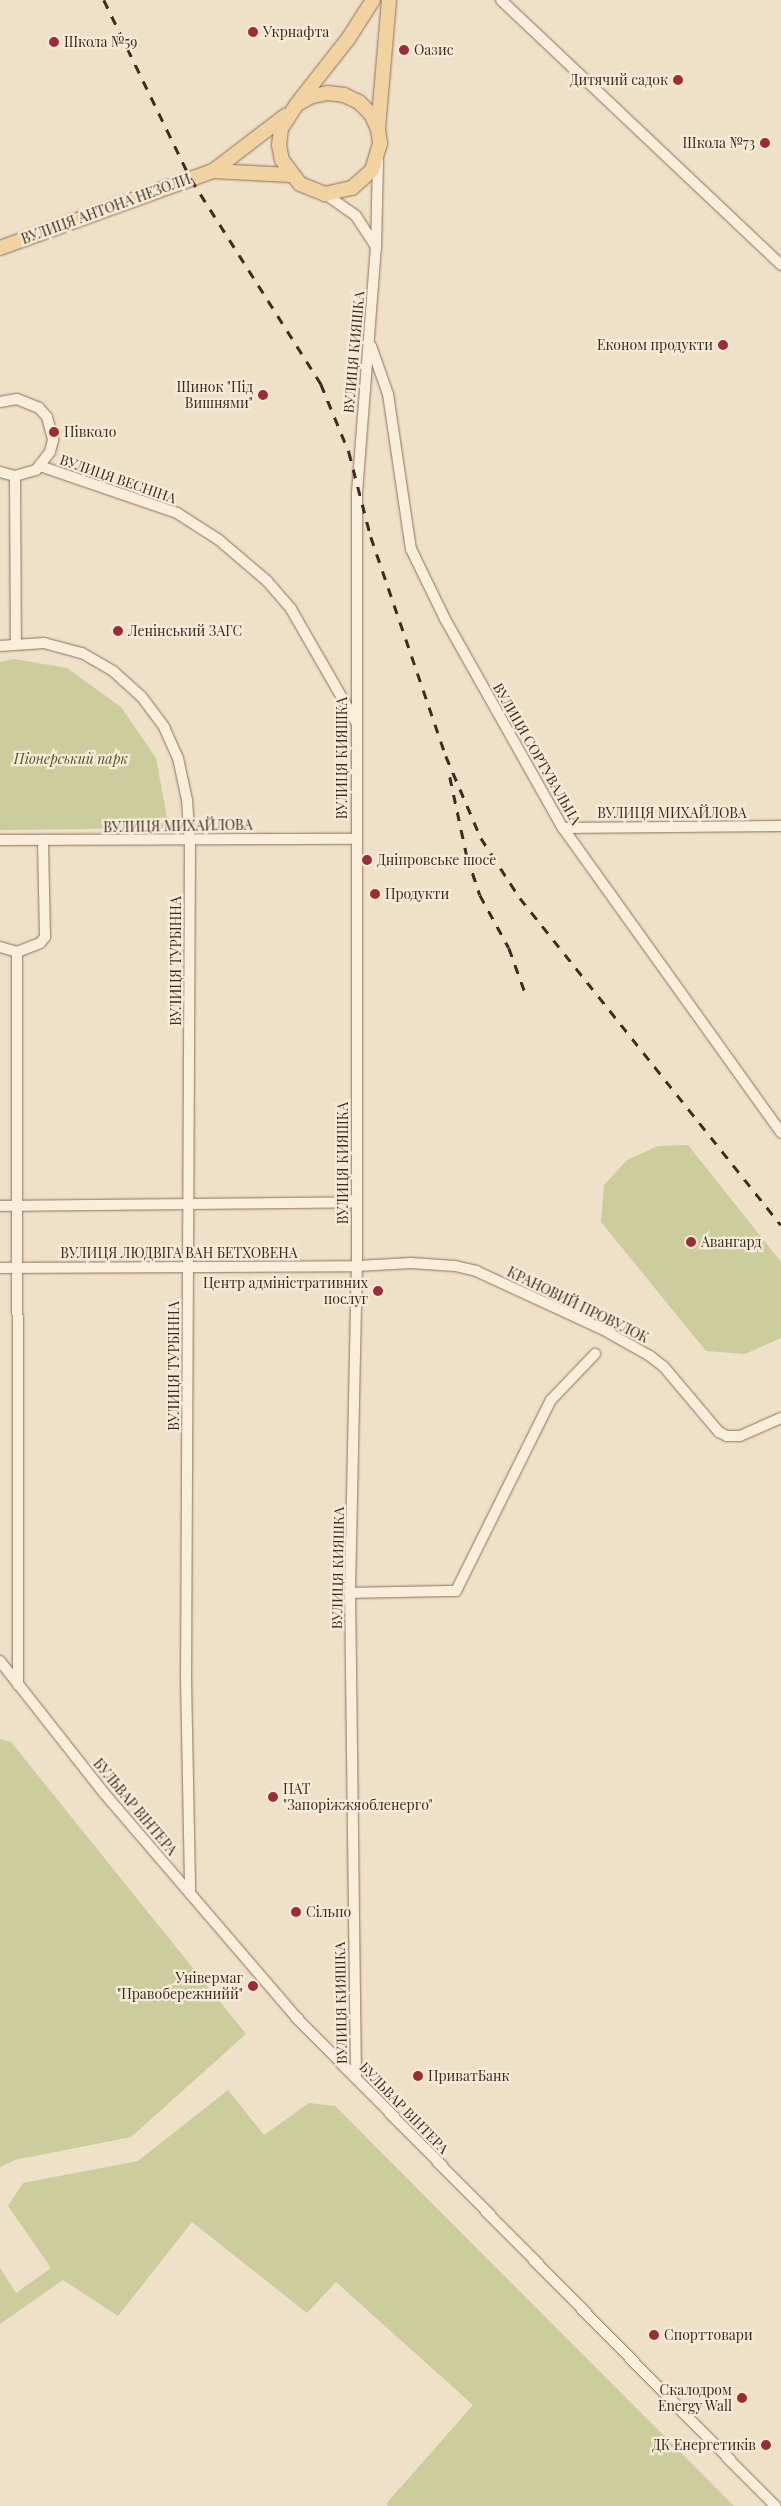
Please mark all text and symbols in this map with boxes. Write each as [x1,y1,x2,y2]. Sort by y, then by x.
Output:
place label: Укрнафта [263,24,329,40]
marker: Укрнафта [247,26,259,38]
place label: Школа №59 [64,34,137,50]
marker: Школа №59 [48,36,60,48]
place label: Оазис [414,42,453,58]
marker: Оазис [398,44,410,56]
place label: Дитячий садок [570,72,668,88]
marker: Дитячий садок [672,74,684,86]
place label: Школа №73 [683,135,755,151]
marker: Школа №73 [759,137,771,149]
street label: ВУЛИЦЯ АНТОНА НЕЗОЛИ [19,170,193,248]
street label: ВУЛИЦЯ КИЯШКА [340,290,368,414]
place label: Економ продукти [597,337,713,353]
marker: Економ продукти [717,339,729,351]
place label: Шинок "Під Вишнями" [176,379,253,412]
marker: Шинок "Під Вишнями" [257,389,269,401]
place label: Півколо [64,424,116,440]
marker: Півколо [48,426,60,438]
street label: ВУЛИЦЯ ВЕСНІНА [58,451,178,507]
place label: Ленінський ЗАГС [128,623,242,639]
marker: Ленінський ЗАГС [112,625,124,637]
street label: ВУЛИЦЯ СОРТУВАЛЬНА [490,680,584,828]
street label: ВУЛИЦЯ КИЯШКА [334,697,350,819]
park label: Піонерський парк [14,751,128,767]
street label: ВУЛИЦЯ МИХАЙЛОВА [597,805,747,821]
street label: ВУЛИЦЯ МИХАЙЛОВА [103,816,253,836]
place label: Дніпровське шосе [377,852,496,868]
marker: Дніпровське шосе [361,854,373,866]
place label: Продукти [385,886,449,902]
marker: Продукти [369,888,381,900]
street label: ВУЛИЦЯ ТУРБІННА [168,896,184,1026]
street label: ВУЛИЦЯ КИЯШКА [335,1102,351,1224]
place label: Авангард [701,1234,762,1250]
marker: Авангард [685,1236,697,1248]
street label: ВУЛИЦЯ ЛЮДВІГА ВАН БЕТХОВЕНА [60,1245,298,1261]
street label: КРАНОВИЙ ПРОВУЛОК [504,1263,652,1347]
place label: Центр адміністративних послуг [203,1275,368,1308]
marker: Центр адміністративних послуг [372,1285,384,1297]
street label: ВУЛИЦЯ ТУРБІННА [166,1301,182,1431]
street label: ВУЛИЦЯ КИЯШКА [329,1507,347,1629]
street label: БУЛЬВАР ВІНТЕРА [90,1755,180,1859]
place label: ПАТ "Запоріжжяобленерго" [283,1781,433,1814]
marker: ПАТ "Запоріжжяобленерго" [267,1791,279,1803]
place label: Сільпо [306,1904,351,1920]
marker: Сільпо [290,1906,302,1918]
street label: ВУЛИЦЯ КИЯШКА [332,1942,350,2064]
place label: Універмаг "Правобережнийй" [117,1970,243,2002]
marker: Універмаг "Правобережнийй" [247,1980,259,1992]
street label: БУЛЬВАР ВІНТЕРА [356,2059,452,2157]
place label: ПриватБанк [428,2068,510,2084]
marker: ПриватБанк [412,2070,424,2082]
place label: Спорттовари [664,2327,753,2343]
marker: Спорттовари [648,2329,660,2341]
place label: Скалодром Energy Wall [657,2382,732,2414]
marker: Скалодром Energy Wall [736,2392,748,2404]
place label: ДК Енергетиків [652,2437,756,2453]
marker: ДК Енергетиків [760,2439,772,2451]

